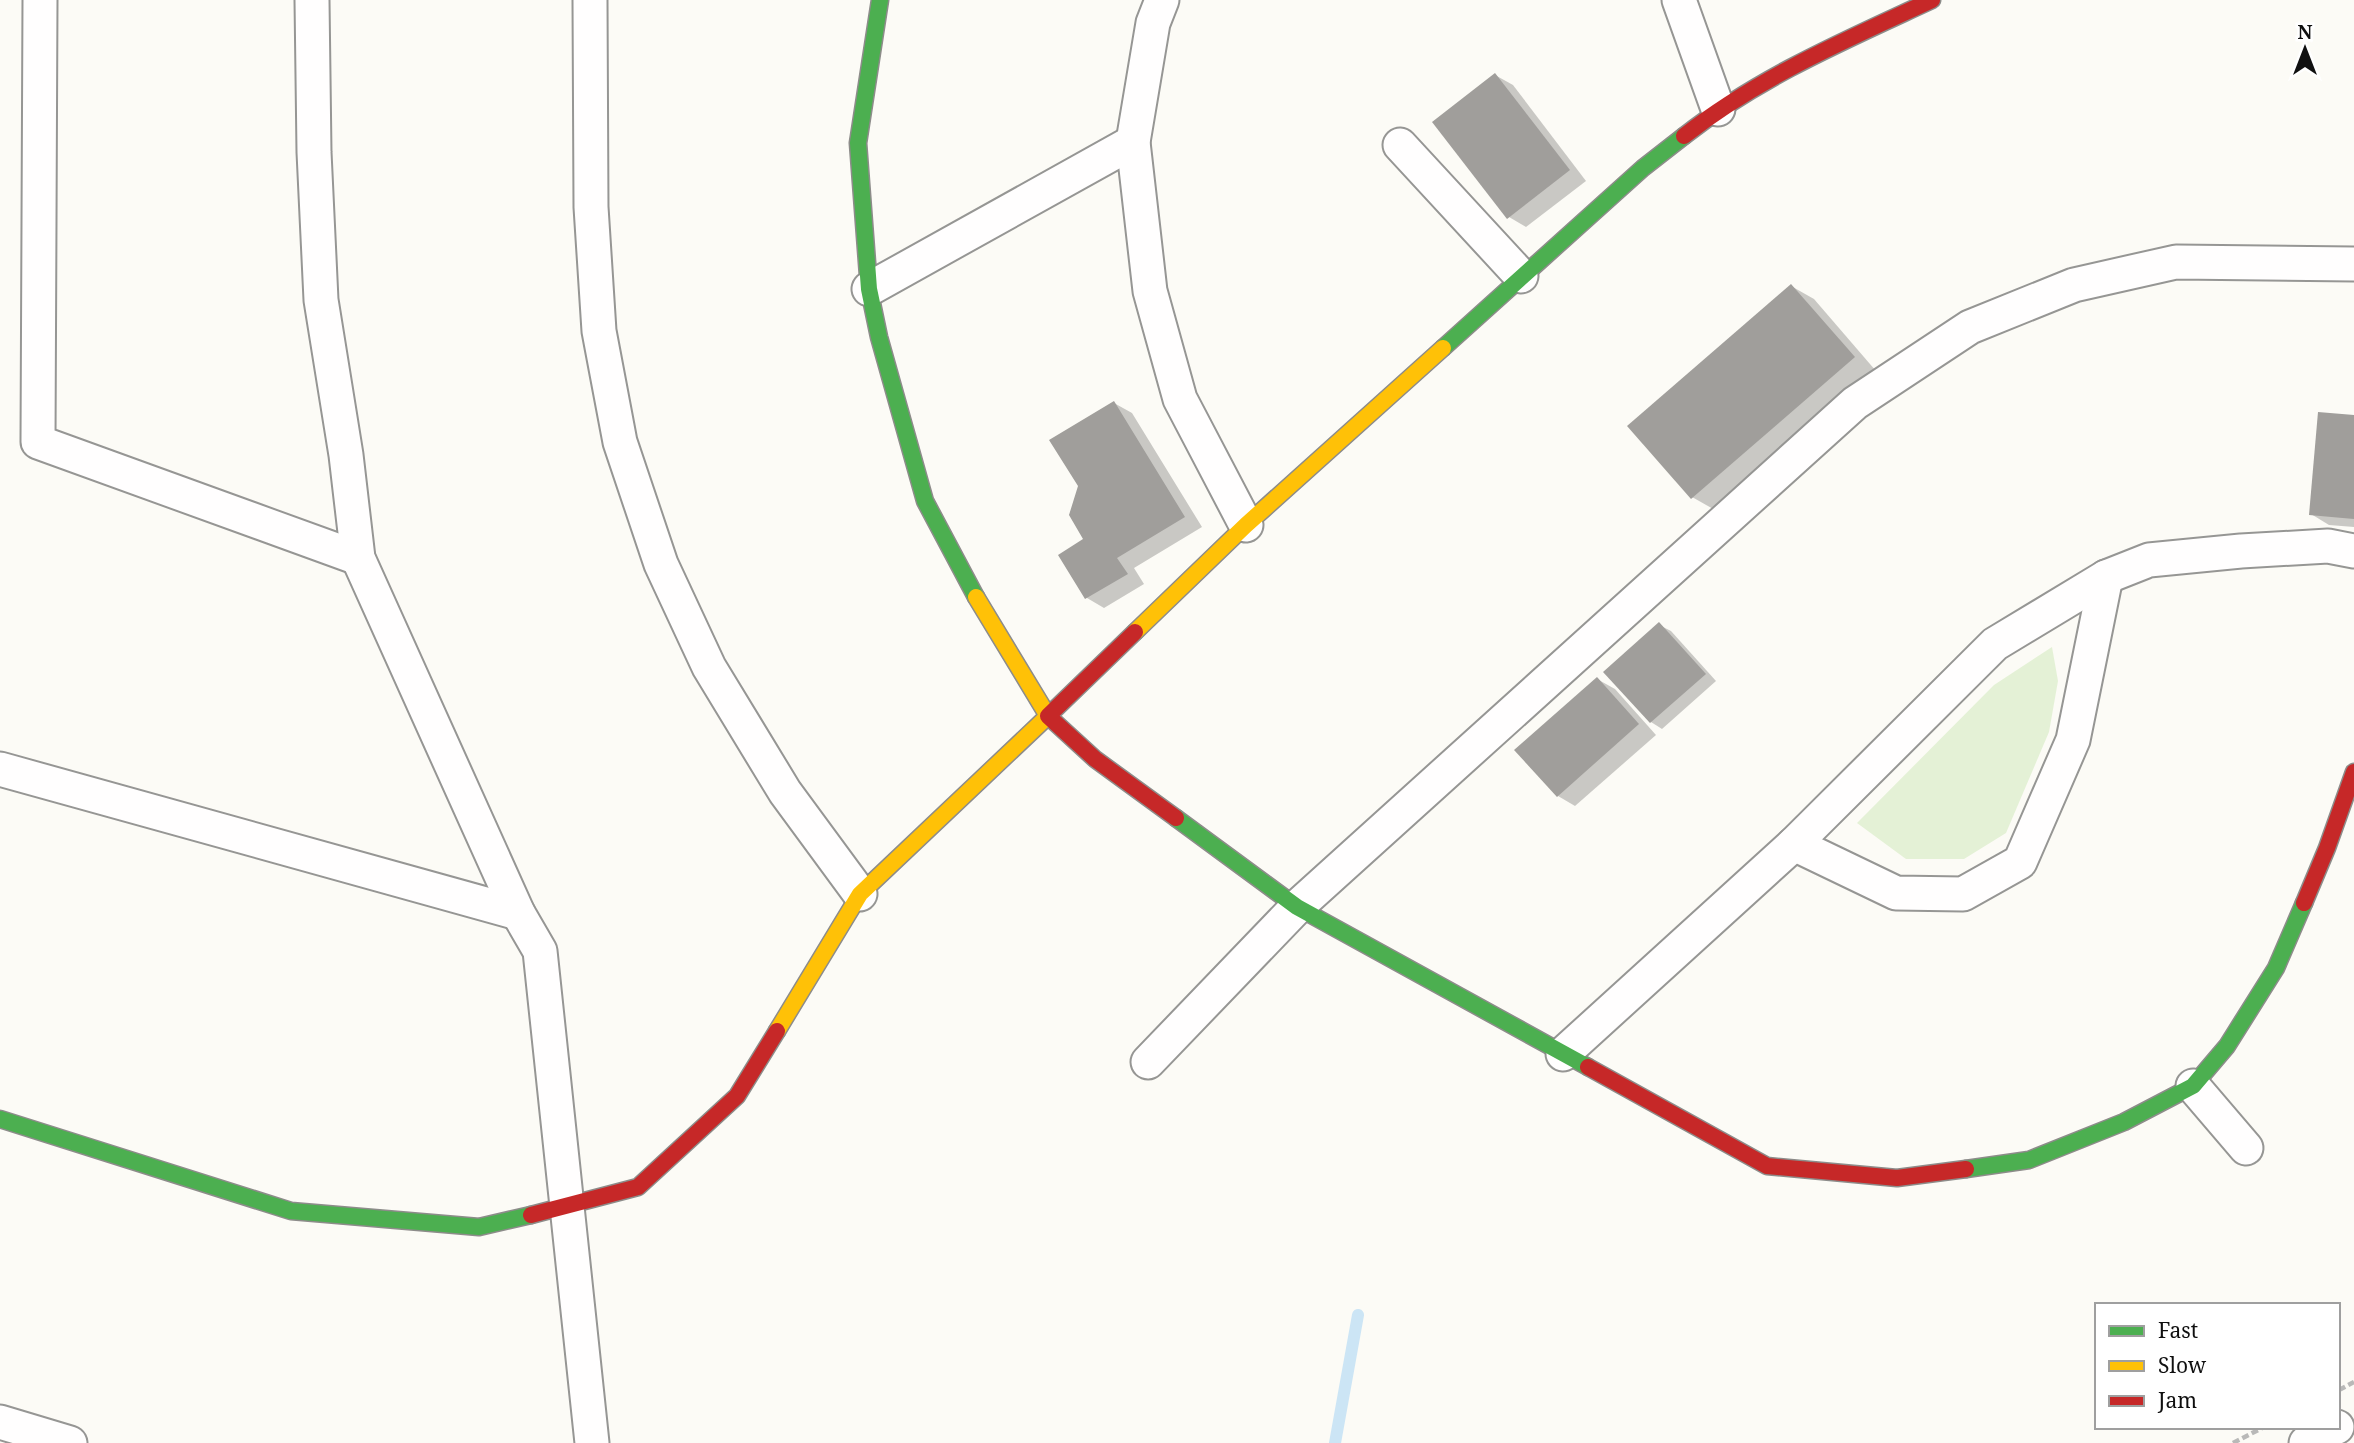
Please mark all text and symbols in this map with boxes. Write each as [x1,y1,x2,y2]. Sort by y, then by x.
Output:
north arrow [2270,14,2340,84]
text: N [2298,19,2313,45]
legend [2095,1303,2340,1429]
text: Fast [2158,1316,2198,1344]
text: Slow [2158,1351,2207,1379]
text: Jam [2157,1386,2197,1414]

